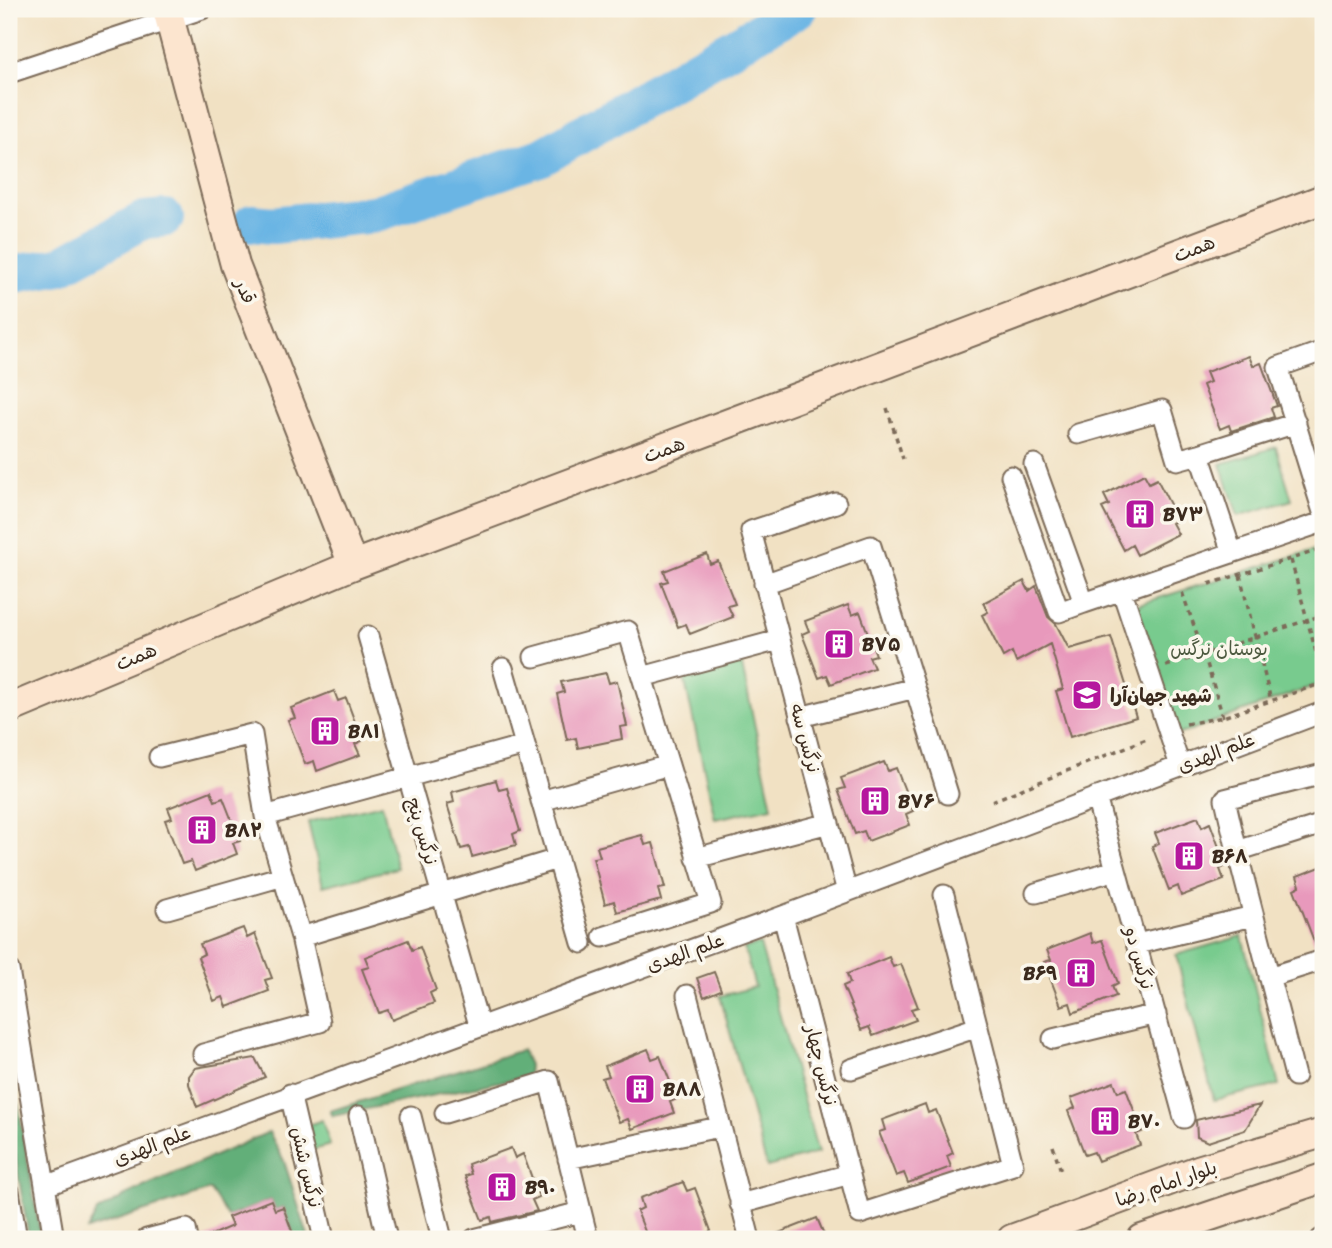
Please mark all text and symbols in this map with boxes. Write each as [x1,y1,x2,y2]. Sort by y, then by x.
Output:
street label: همت [1168,225,1220,271]
street label: قدر [225,272,265,309]
street label: همت [639,427,690,472]
building icon: B۷۳ [1123,497,1157,531]
place label: B۷۳ [1163,498,1204,531]
building icon: B۷۵ [822,627,856,661]
place label: B۷۵ [862,628,901,661]
park label: بوستان نرگس [1170,632,1268,665]
street label: همت [110,633,162,680]
school or university icon: شهید جهان‌آرا [1070,678,1104,712]
place label: شهید جهان‌آرا [1110,679,1212,712]
street label: نرگس سه [780,700,831,777]
building icon: B۸۱ [308,714,342,748]
place label: B۸۱ [348,715,380,748]
street label: علم الهدی [1173,723,1260,782]
building icon: B۷۶ [858,784,892,818]
place label: B۷۶ [898,785,935,818]
street label: نرگس پنج [397,794,448,869]
building icon: B۸۲ [185,813,219,847]
place label: B۸۲ [225,814,263,847]
building icon: B۶۸ [1172,839,1206,873]
place label: B۶۸ [1212,840,1248,873]
street label: نرگس دو [1114,921,1164,993]
street label: علم الهدی [642,923,729,982]
building icon: B۶۹ [1064,956,1098,990]
place label: B۶۹ [1023,957,1058,990]
street label: نرگس چهار [795,1019,847,1109]
building icon: B۸۸ [623,1072,657,1106]
place label: B۸۸ [663,1073,702,1106]
building icon: B۷۰ [1088,1104,1122,1138]
place label: B۷۰ [1128,1105,1160,1138]
street label: علم الهدی [109,1116,196,1175]
street label: نرگس شش [281,1123,332,1211]
street label: بلوار امام رضا [1111,1151,1221,1216]
building icon: B۹۰ [485,1170,519,1204]
place label: B۹۰ [525,1171,556,1204]

